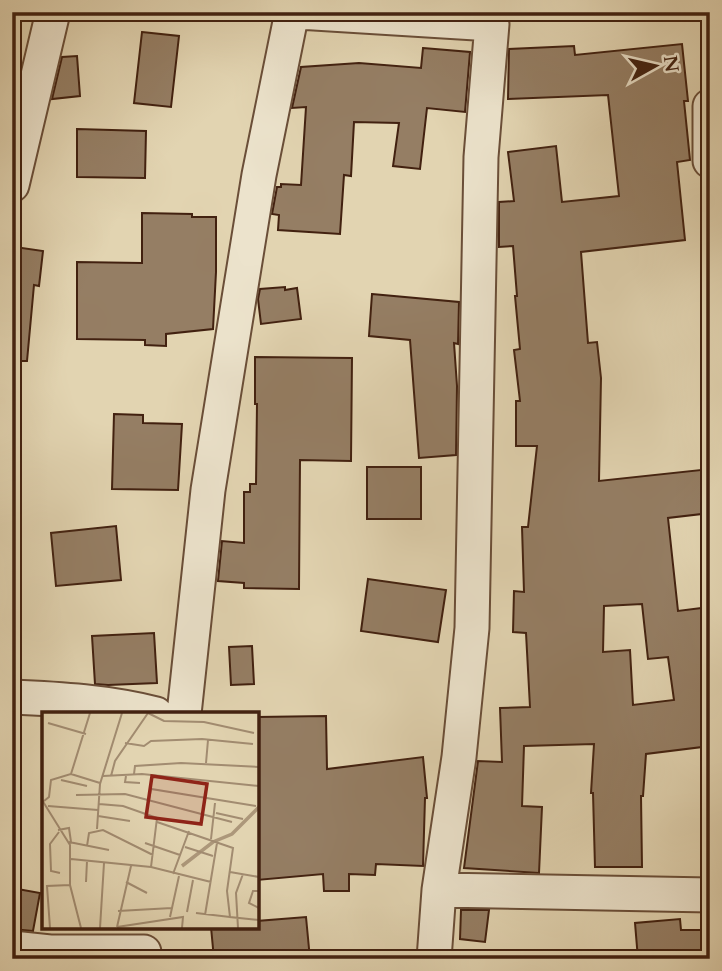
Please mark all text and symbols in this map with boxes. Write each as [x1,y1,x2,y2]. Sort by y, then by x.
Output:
north arrow [620,32,690,102]
text: N [657,54,685,74]
inset map [42,712,259,929]

